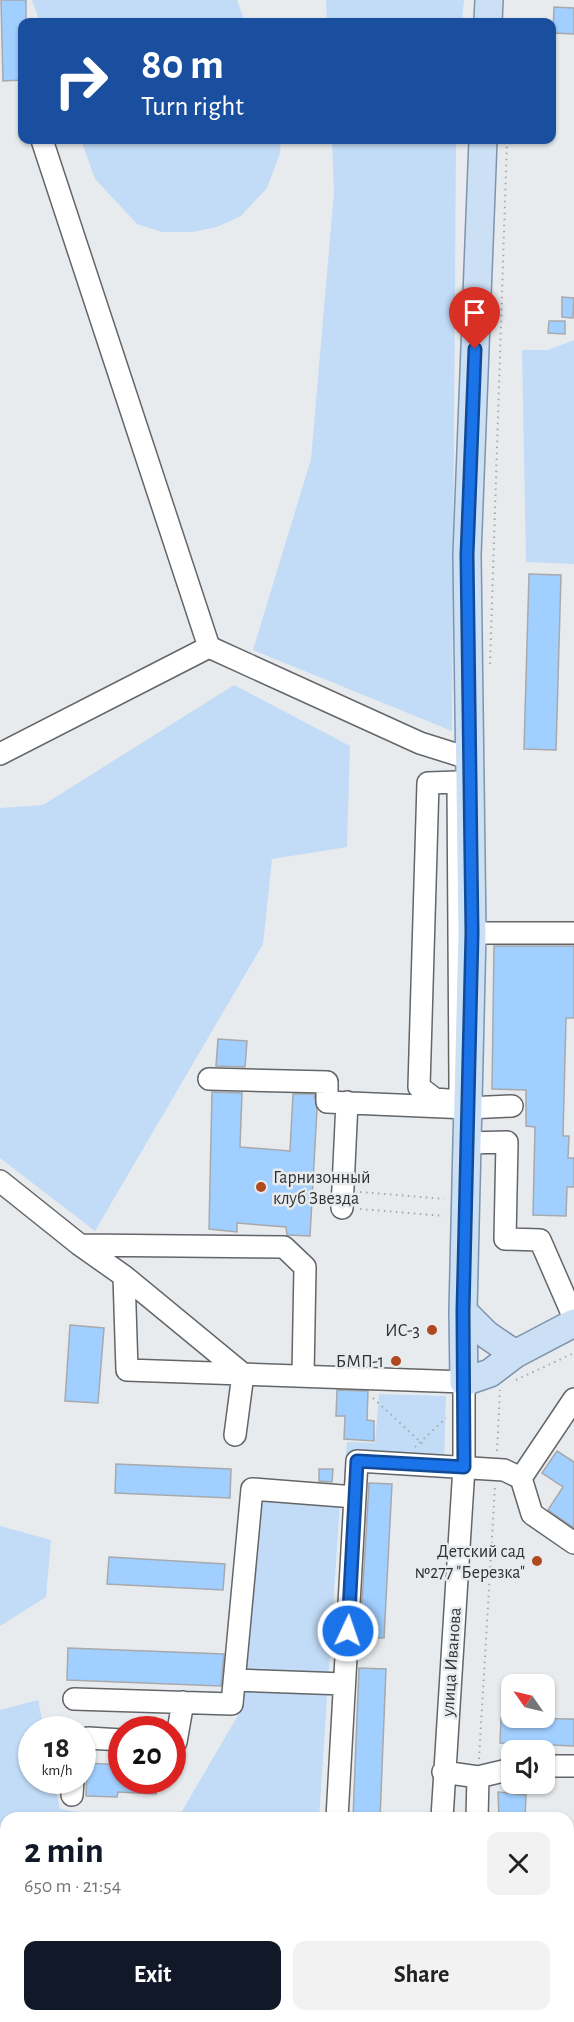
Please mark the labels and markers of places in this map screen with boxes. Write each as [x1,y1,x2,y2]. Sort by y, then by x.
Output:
pin [449,287,500,349]
place label: Гарнизонный клуб Звезда [273,1169,370,1208]
marker: Гарнизонный клуб Звезда [254,1180,268,1194]
place label: ИС-3 [385,1322,420,1340]
marker: ИС-3 [425,1323,439,1337]
place label: БМП-1 [336,1353,384,1371]
marker: БМП-1 [389,1354,403,1368]
place label: Детский сад №277 "Березка" [414,1543,525,1582]
marker: Детский сад №277 "Березка" [530,1554,544,1568]

